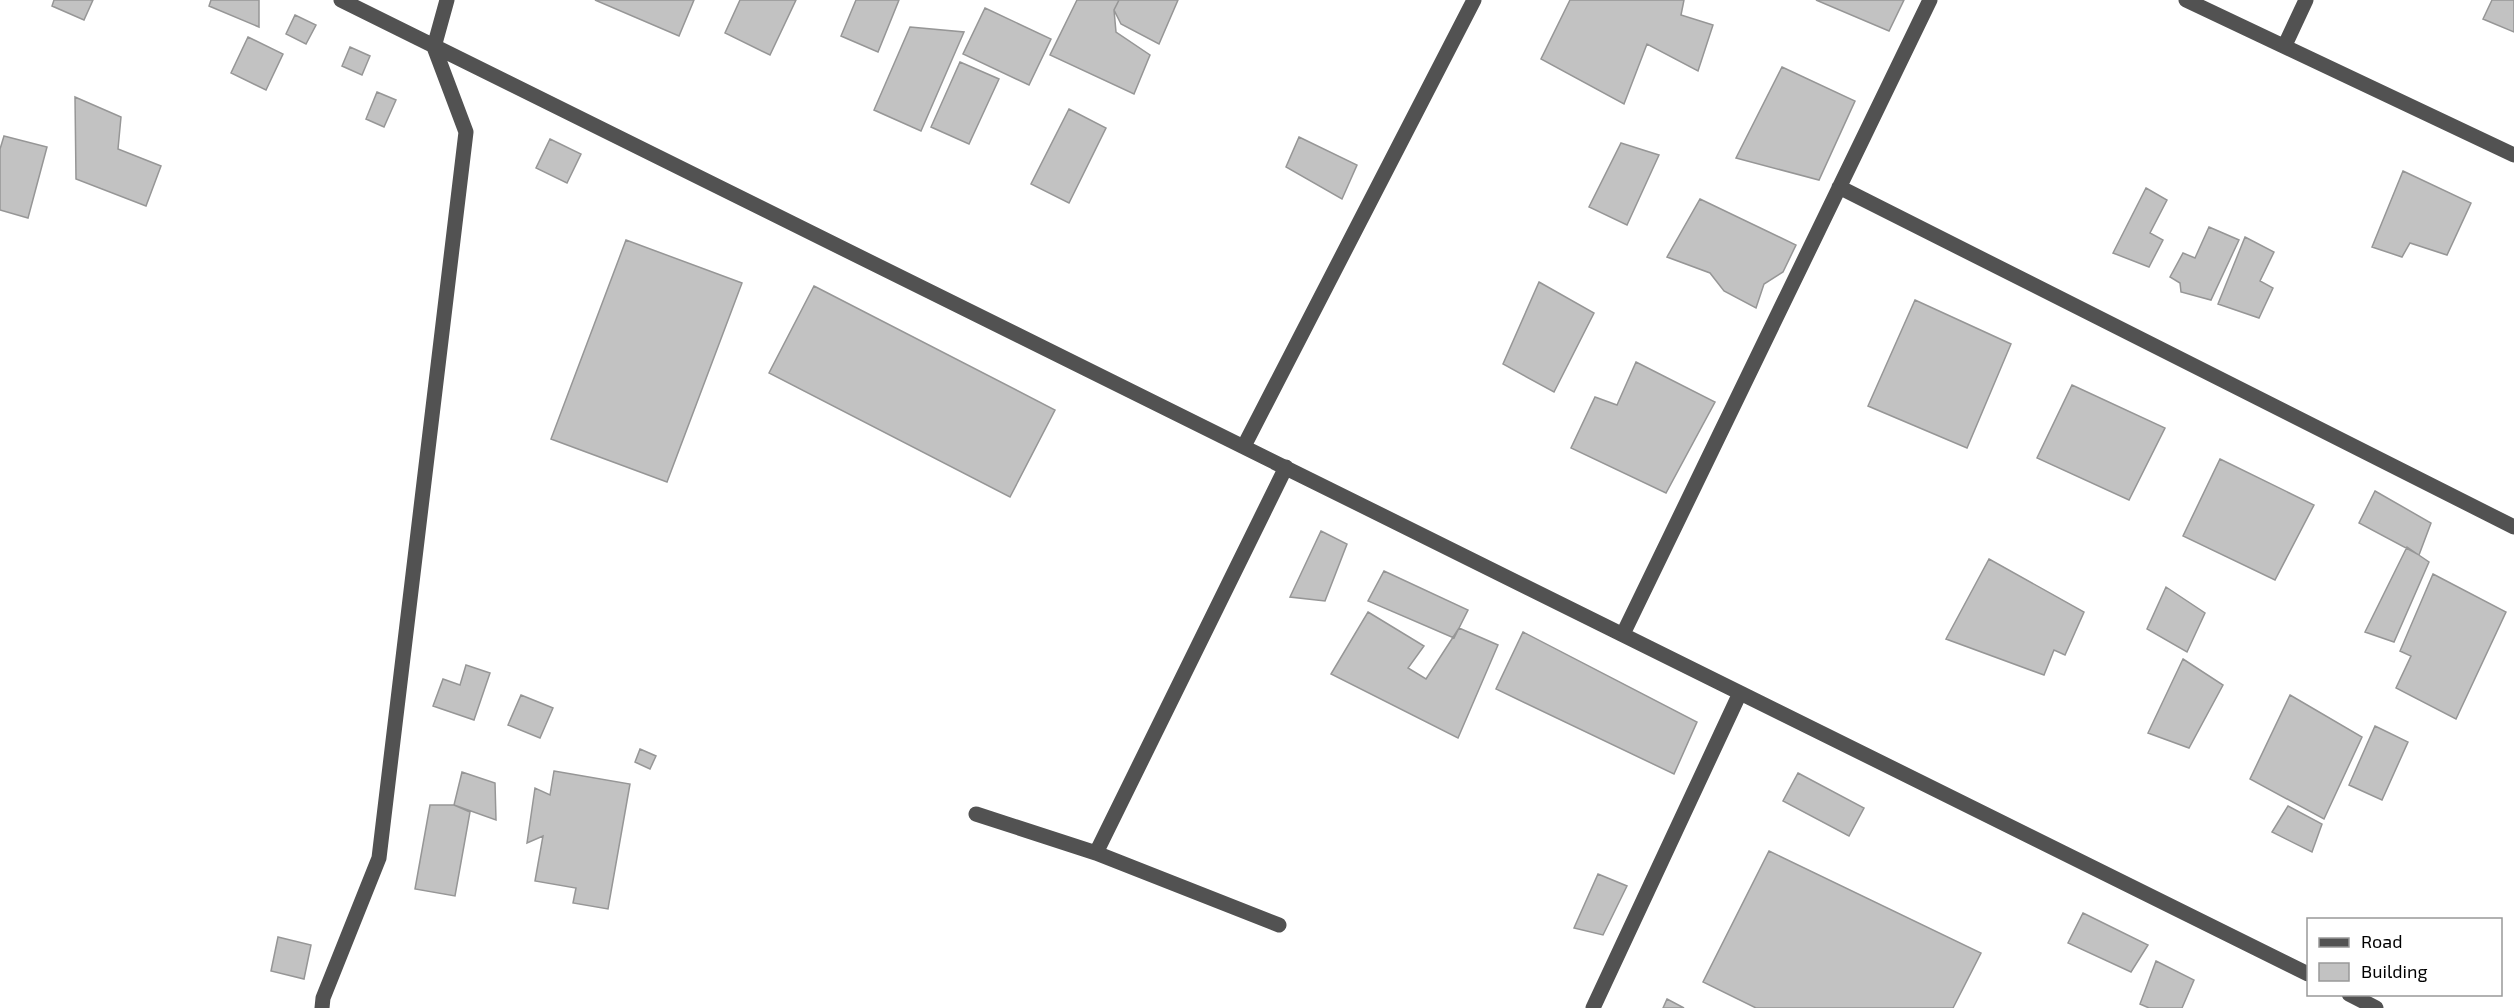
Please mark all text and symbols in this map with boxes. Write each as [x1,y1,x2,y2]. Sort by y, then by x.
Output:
legend [2307,918,2502,996]
text: Road [2361,930,2402,952]
text: Building [2361,960,2428,982]

